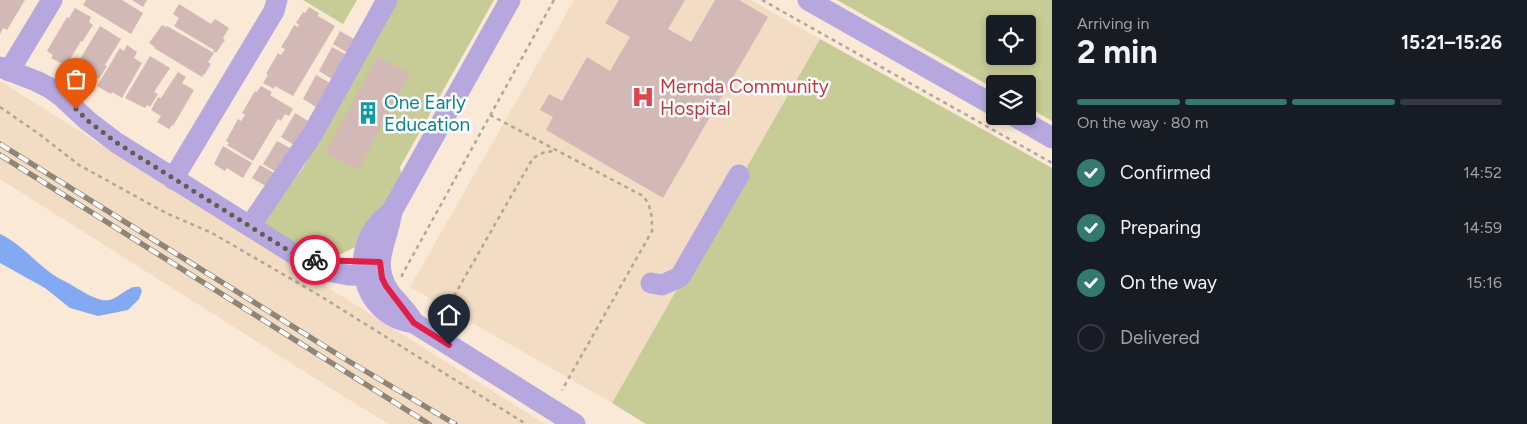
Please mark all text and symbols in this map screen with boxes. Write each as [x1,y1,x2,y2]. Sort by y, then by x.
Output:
text: Arriving in [1077,14,1149,33]
map controls [986,15,1036,125]
button: locate [986,15,1036,65]
text: 15:21–15:26 [1401,31,1502,54]
text: 2 min [1077,33,1158,71]
pin [55,58,97,109]
icon: bag [62,65,90,93]
place label: Mernda Community Hospital [660,75,829,120]
button: layers [986,75,1036,125]
hospital icon: Mernda Community Hospital [630,84,656,110]
place label: One Early Education [384,91,470,136]
building icon: One Early Education [355,100,381,126]
text: On the way · 80 m [1077,113,1208,132]
icon: check [1077,159,1105,187]
text: Confirmed [1120,161,1211,184]
text: 14:52 [1463,163,1502,182]
icon: check [1077,214,1105,242]
text: Preparing [1120,216,1201,239]
text: 14:59 [1463,218,1502,237]
courier [290,235,340,285]
icon: bike [301,246,329,274]
icon: check [1077,269,1105,297]
text: On the way [1120,271,1217,294]
text: 15:16 [1466,273,1502,292]
pin [428,294,470,345]
icon: home [435,301,463,329]
text: Delivered [1120,326,1200,349]

